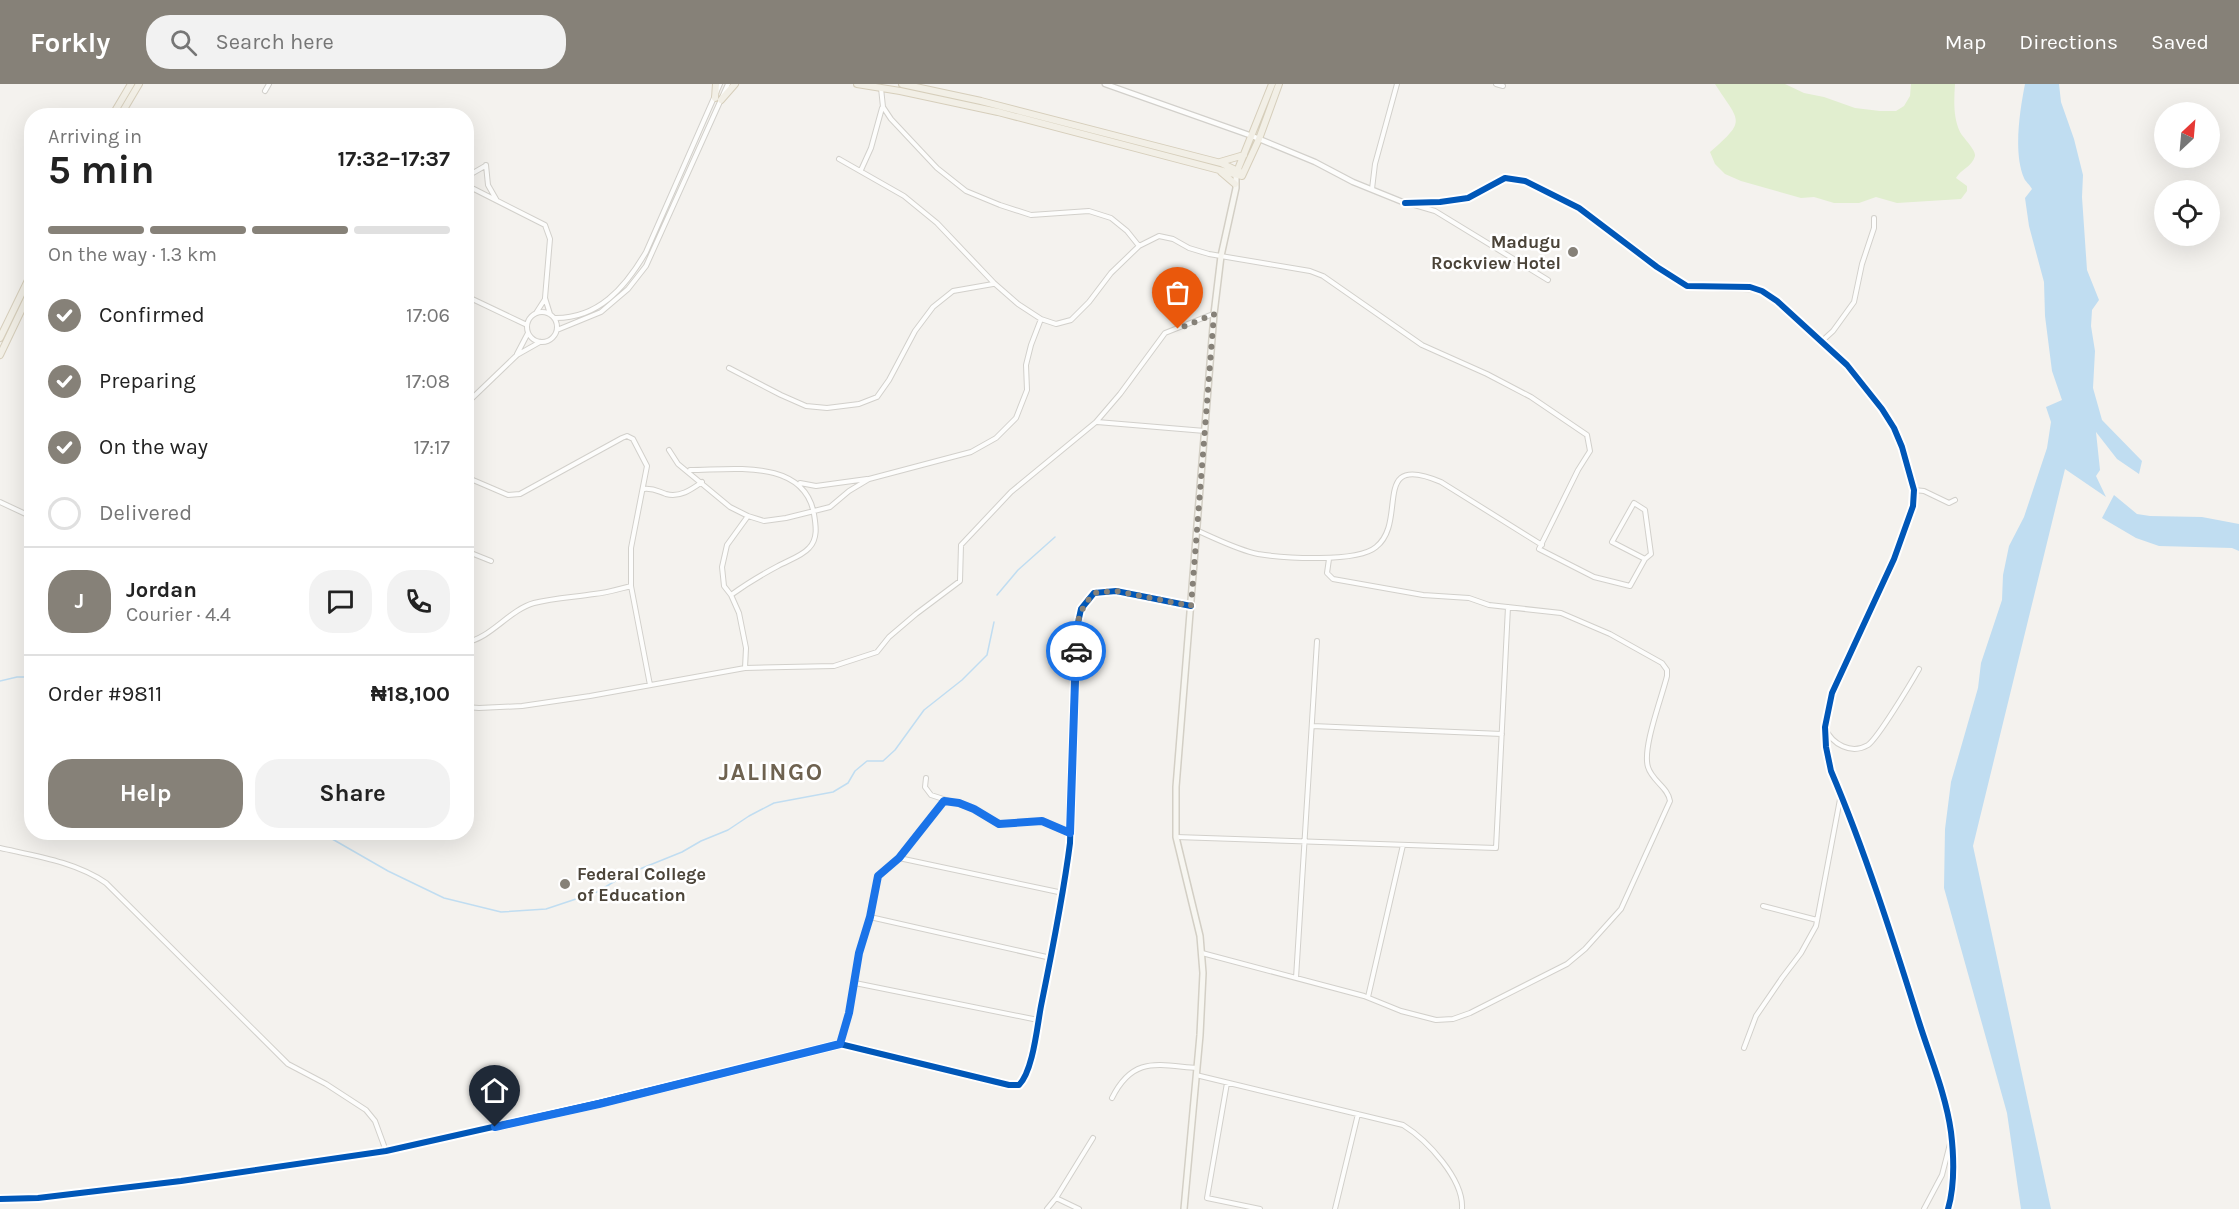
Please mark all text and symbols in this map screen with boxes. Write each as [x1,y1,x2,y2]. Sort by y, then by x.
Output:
search box [146,15,566,69]
text: Forkly [30,26,110,59]
icon: search [167,26,200,59]
text: Search here [215,29,334,55]
text: Map [1945,30,1986,54]
text: Directions [2019,30,2118,54]
text: Saved [2151,30,2209,54]
north arrow [2154,102,2220,168]
map controls [2154,102,2220,246]
text: Arriving in [48,125,142,148]
text: 17:32–17:37 [337,146,450,172]
text: 5 min [48,147,155,193]
button: locate [2154,180,2220,246]
place label: Madugu Rockview Hotel [1431,231,1561,274]
text: On the way · 1.3 km [48,243,217,266]
marker: Madugu Rockview Hotel [1566,245,1580,259]
pin [1152,267,1203,329]
icon: bag [1161,276,1194,309]
icon: check [48,299,81,332]
text: Confirmed [99,302,205,328]
text: 17:06 [406,304,450,327]
icon: check [48,365,81,398]
text: Preparing [99,368,196,394]
text: 17:08 [405,370,450,393]
icon: check [48,431,81,464]
text: On the way [99,434,208,460]
text: 17:17 [413,436,450,459]
text: Delivered [99,500,192,526]
button: chat [309,570,372,633]
button: phone [387,570,450,633]
text: Jordan [126,577,197,603]
text: J [75,588,84,614]
text: Courier · 4.4 [126,603,231,626]
courier [1046,621,1106,681]
icon: car [1060,635,1093,668]
text: Order #9811 [48,681,162,707]
text: ₦18,100 [371,681,450,707]
district label: JALINGO [718,758,824,786]
button: Help [48,759,243,828]
button: Share [255,759,450,828]
place label: Federal College of Education [577,863,706,906]
marker: Federal College of Education [558,877,572,891]
pin [469,1065,520,1127]
icon: home [478,1074,511,1107]

